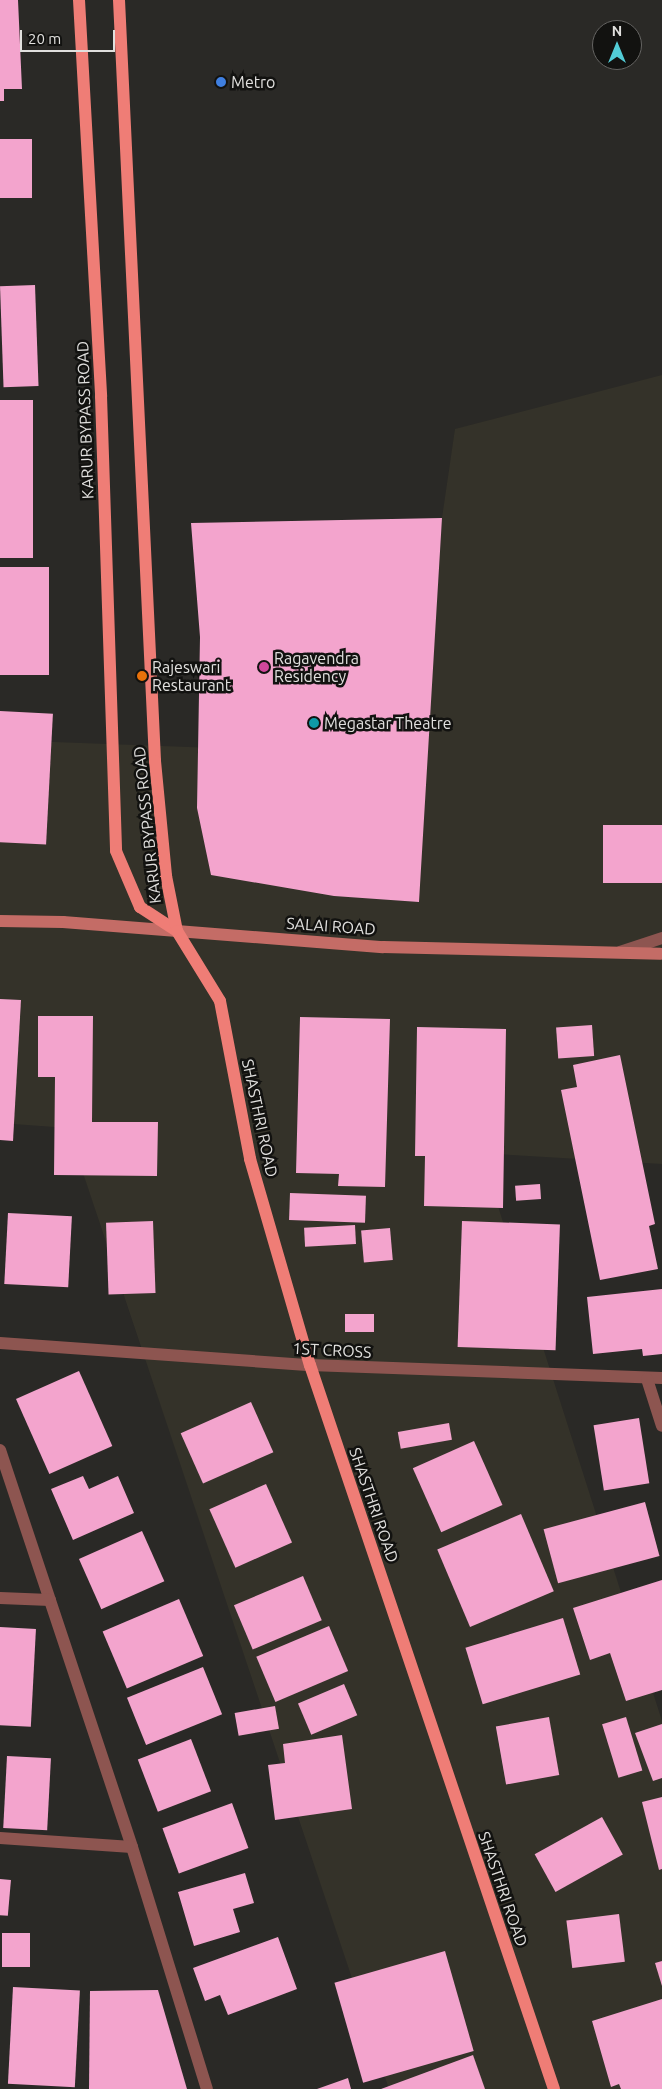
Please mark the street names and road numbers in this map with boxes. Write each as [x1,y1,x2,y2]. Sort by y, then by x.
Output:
street label: KARUR BYPASS ROAD [73,341,97,499]
street label: KARUR BYPASS ROAD [129,745,165,905]
street label: SALAI ROAD [286,913,376,939]
street label: SHASTHRI ROAD [238,1057,282,1179]
street label: 1ST CROSS [292,1338,372,1362]
street label: SHASTHRI ROAD [345,1445,403,1565]
street label: SHASTHRI ROAD [474,1829,532,1949]

